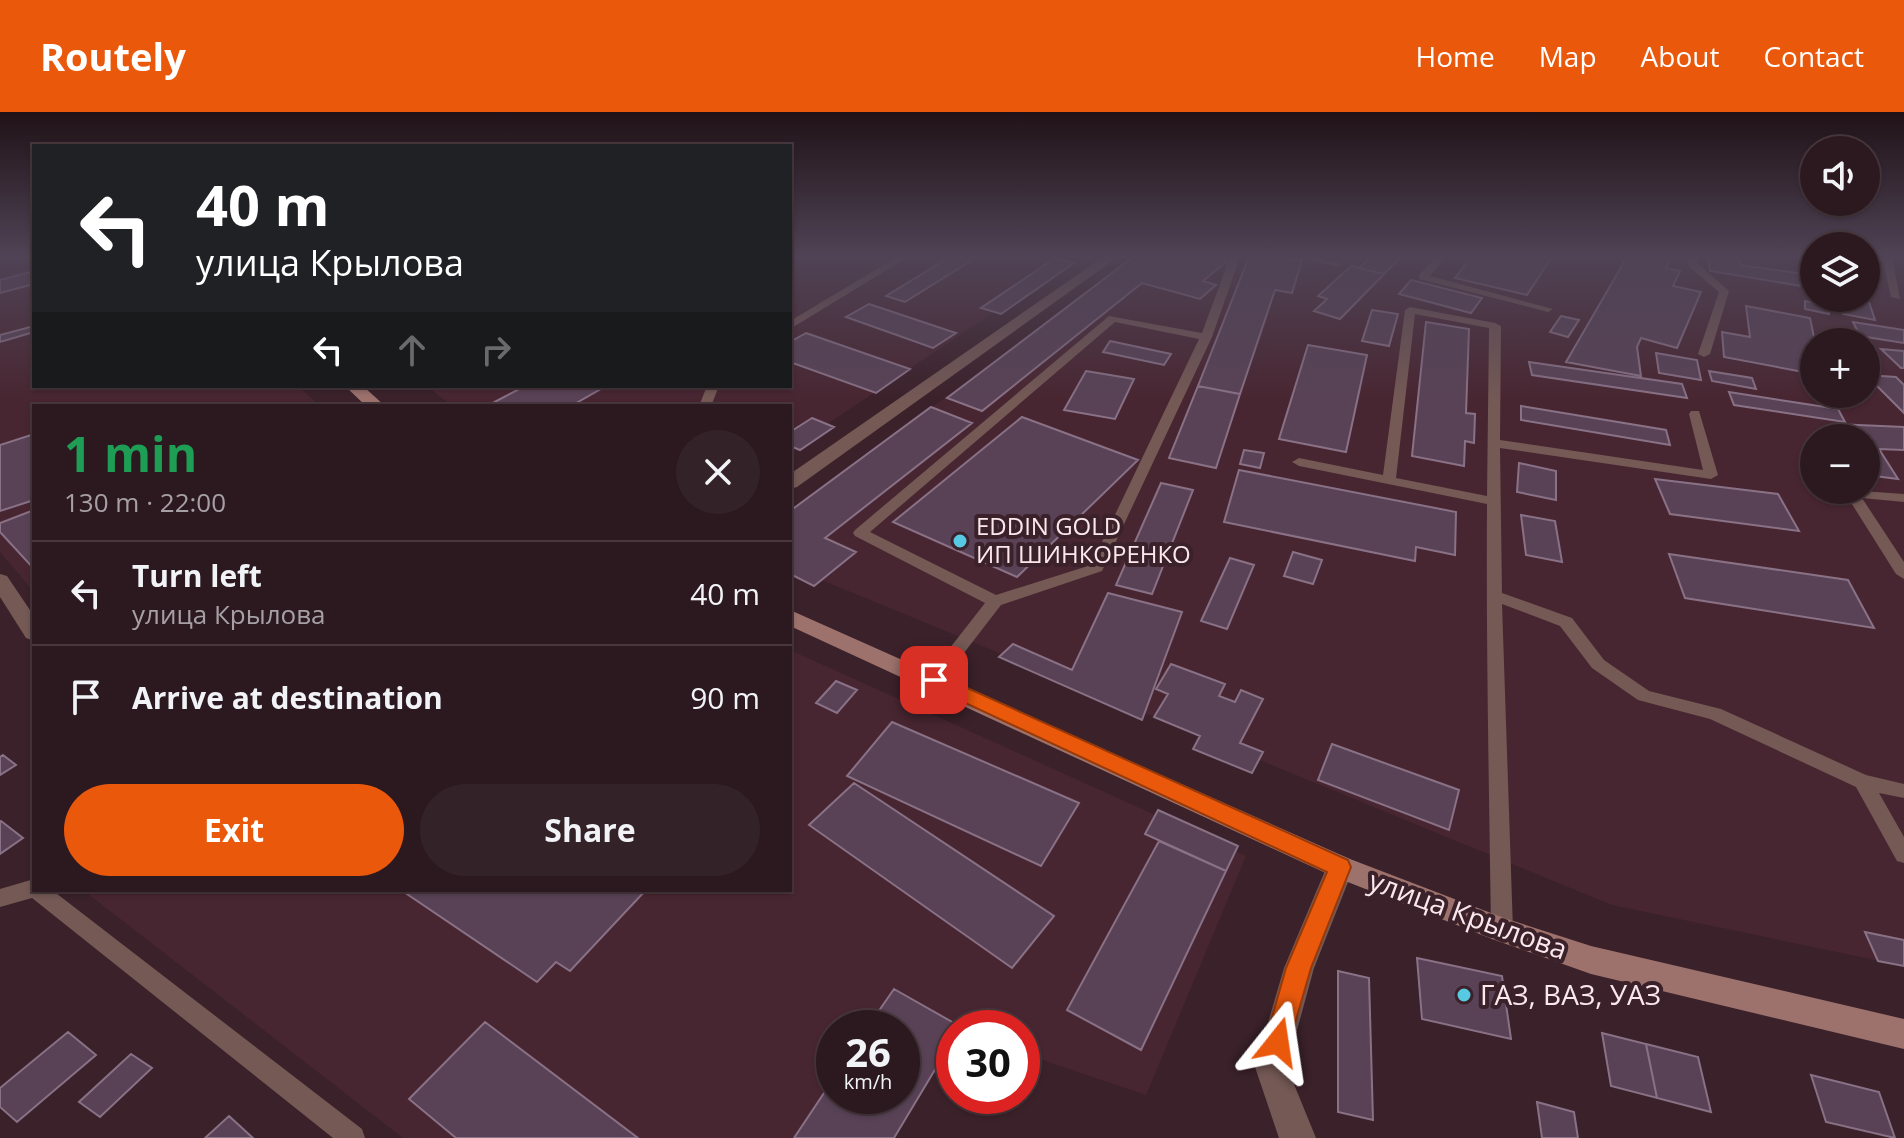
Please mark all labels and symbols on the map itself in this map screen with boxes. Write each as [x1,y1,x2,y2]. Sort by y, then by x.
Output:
place label: EDDIN GOLD ИП ШИНКОРЕНКО [976,509,1191,570]
marker: EDDIN GOLD ИП ШИНКОРЕНКО [951,532,969,550]
pin [900,646,968,714]
street label: улица Крылова [1364,861,1573,968]
place label: ГАЗ, ВАЗ, УАЗ [1480,975,1661,1013]
marker: ГАЗ, ВАЗ, УАЗ [1455,986,1473,1004]
position arrow [1236,1000,1320,1084]
speed limit sign: 30 [936,1010,1040,1114]

